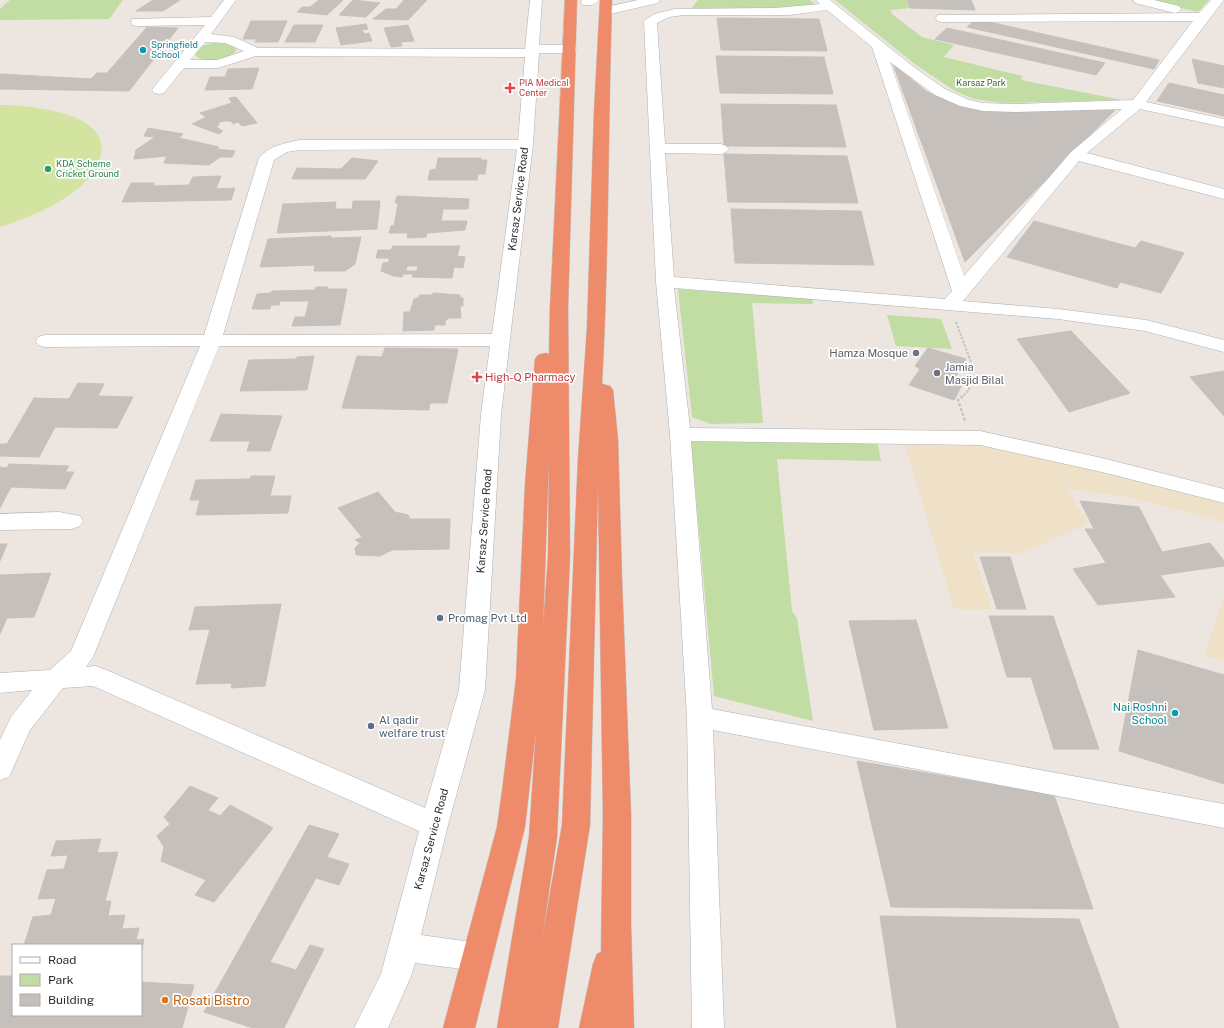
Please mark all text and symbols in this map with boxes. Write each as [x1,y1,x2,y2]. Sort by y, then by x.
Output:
place label: Springfield School [151,39,198,60]
marker: Springfield School [138,45,148,55]
place label: PIA Medical Center [519,77,569,98]
park label: Karsaz Park [956,77,1006,88]
marker: PIA Medical Center [504,82,516,94]
street label: Karsaz Service Road [506,146,530,252]
place label: KDA Scheme Cricket Ground [56,158,119,179]
marker: KDA Scheme Cricket Ground [43,164,53,174]
place label: Hamza Mosque [829,347,908,359]
marker: Hamza Mosque [911,348,921,358]
place label: Jamia Masjid Bilal [945,361,1004,386]
marker: Jamia Masjid Bilal [932,368,942,378]
place label: High-Q Pharmacy [485,371,576,383]
marker: High-Q Pharmacy [472,372,482,382]
street label: Karsaz Service Road [474,468,494,574]
place label: Promag Pvt Ltd [448,612,527,624]
marker: Promag Pvt Ltd [435,613,445,623]
place label: Nai Roshni School [1113,701,1167,726]
marker: Nai Roshni School [1170,708,1180,718]
place label: Al qadir welfare trust [379,714,445,739]
marker: Al qadir welfare trust [366,721,376,731]
street label: Karsaz Service Road [412,787,450,891]
legend [12,944,142,1016]
text: Road [48,953,76,967]
text: Park [48,973,74,987]
text: Building [48,993,94,1007]
place label: Rosati Bistro [173,993,250,1008]
marker: Rosati Bistro [160,995,170,1005]

